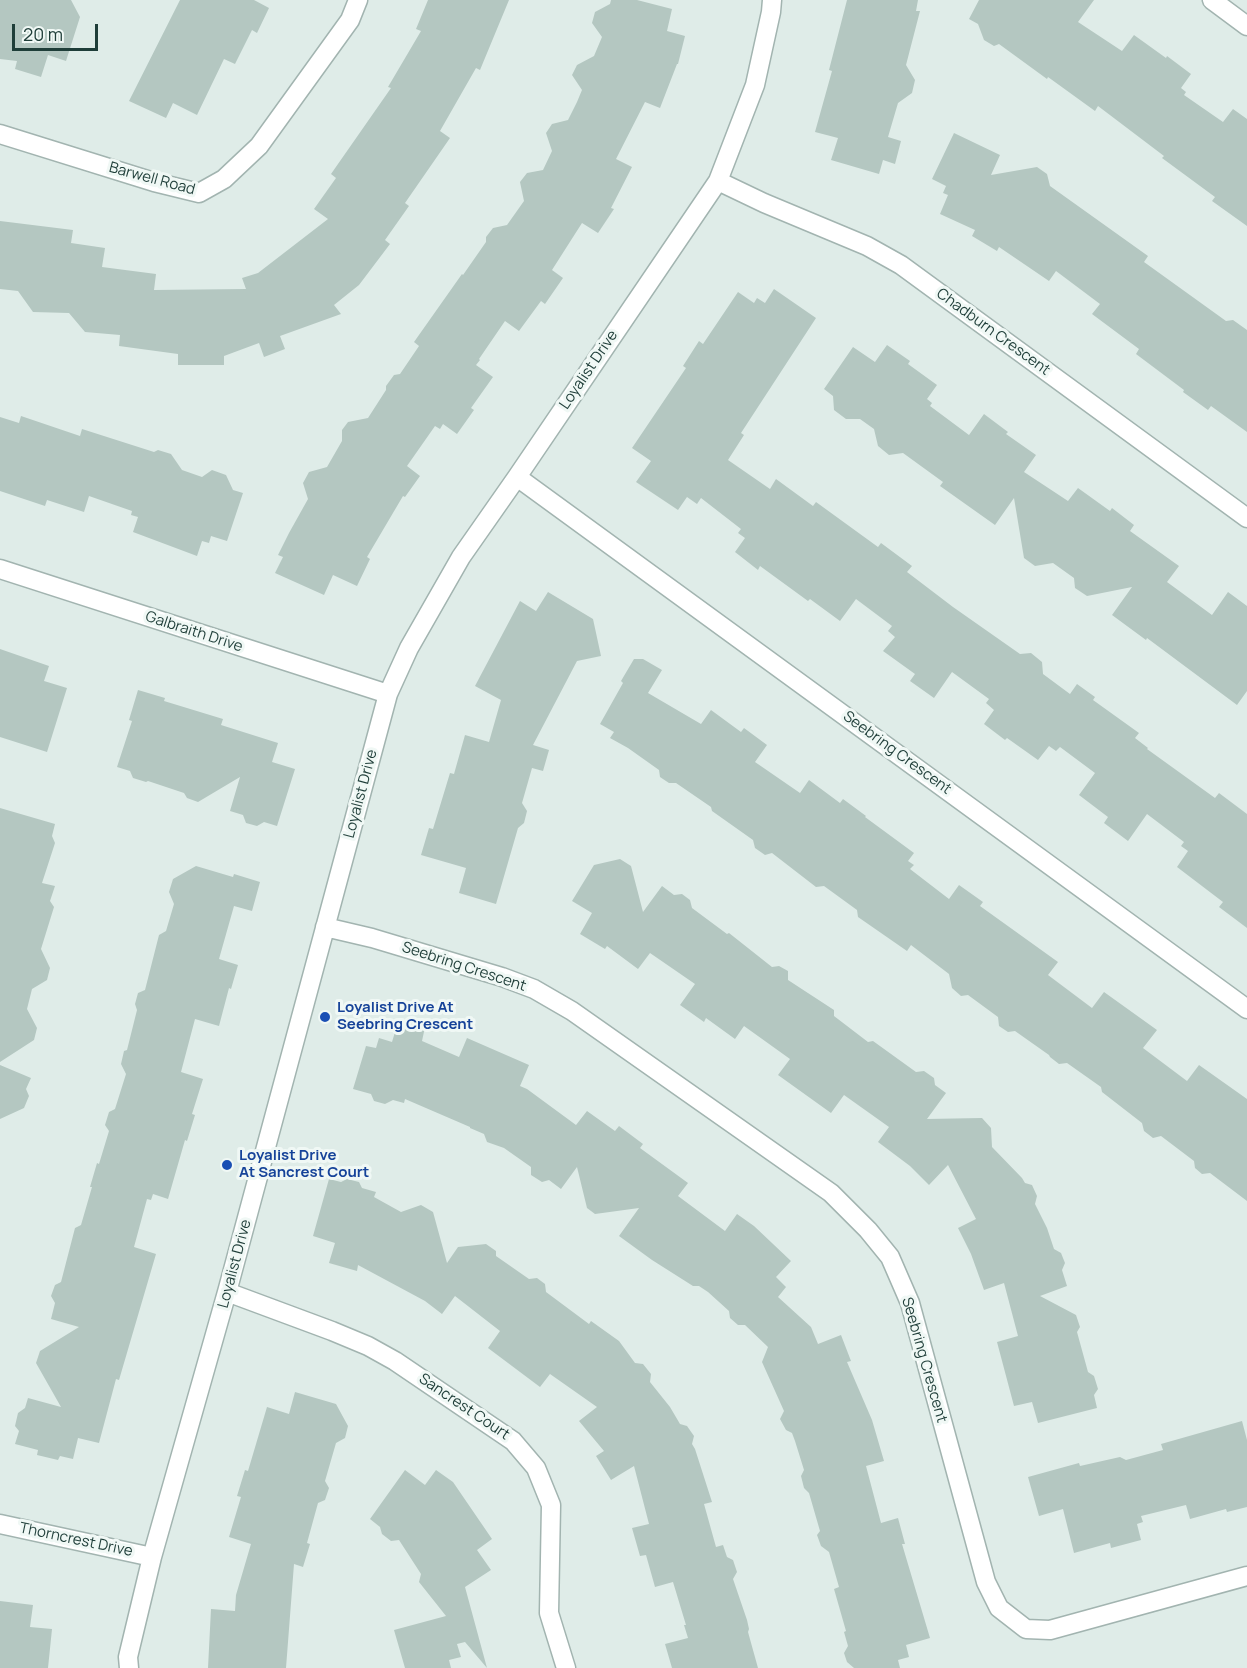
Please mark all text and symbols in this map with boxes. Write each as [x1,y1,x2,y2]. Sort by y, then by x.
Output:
scale bar [15,12,100,50]
text: 20 m [23,22,63,46]
street label: Barwell Road [107,159,197,199]
street label: Chadburn Crescent [933,285,1053,379]
street label: Loyalist Drive [556,327,622,413]
street label: Galbraith Drive [143,608,245,656]
street label: Seebring Crescent [839,708,955,798]
street label: Loyalist Drive [341,748,381,840]
street label: Seebring Crescent [400,938,528,996]
place label: Loyalist Drive At Seebring Crescent [337,999,473,1034]
marker: Loyalist Drive At Seebring Crescent [318,1010,332,1024]
place label: Loyalist Drive At Sancrest Court [239,1147,369,1182]
marker: Loyalist Drive At Sancrest Court [220,1158,234,1172]
street label: Loyalist Drive [215,1218,255,1310]
street label: Seebring Crescent [897,1295,951,1425]
street label: Sancrest Court [415,1370,513,1444]
street label: Thorncrest Drive [18,1519,134,1561]

